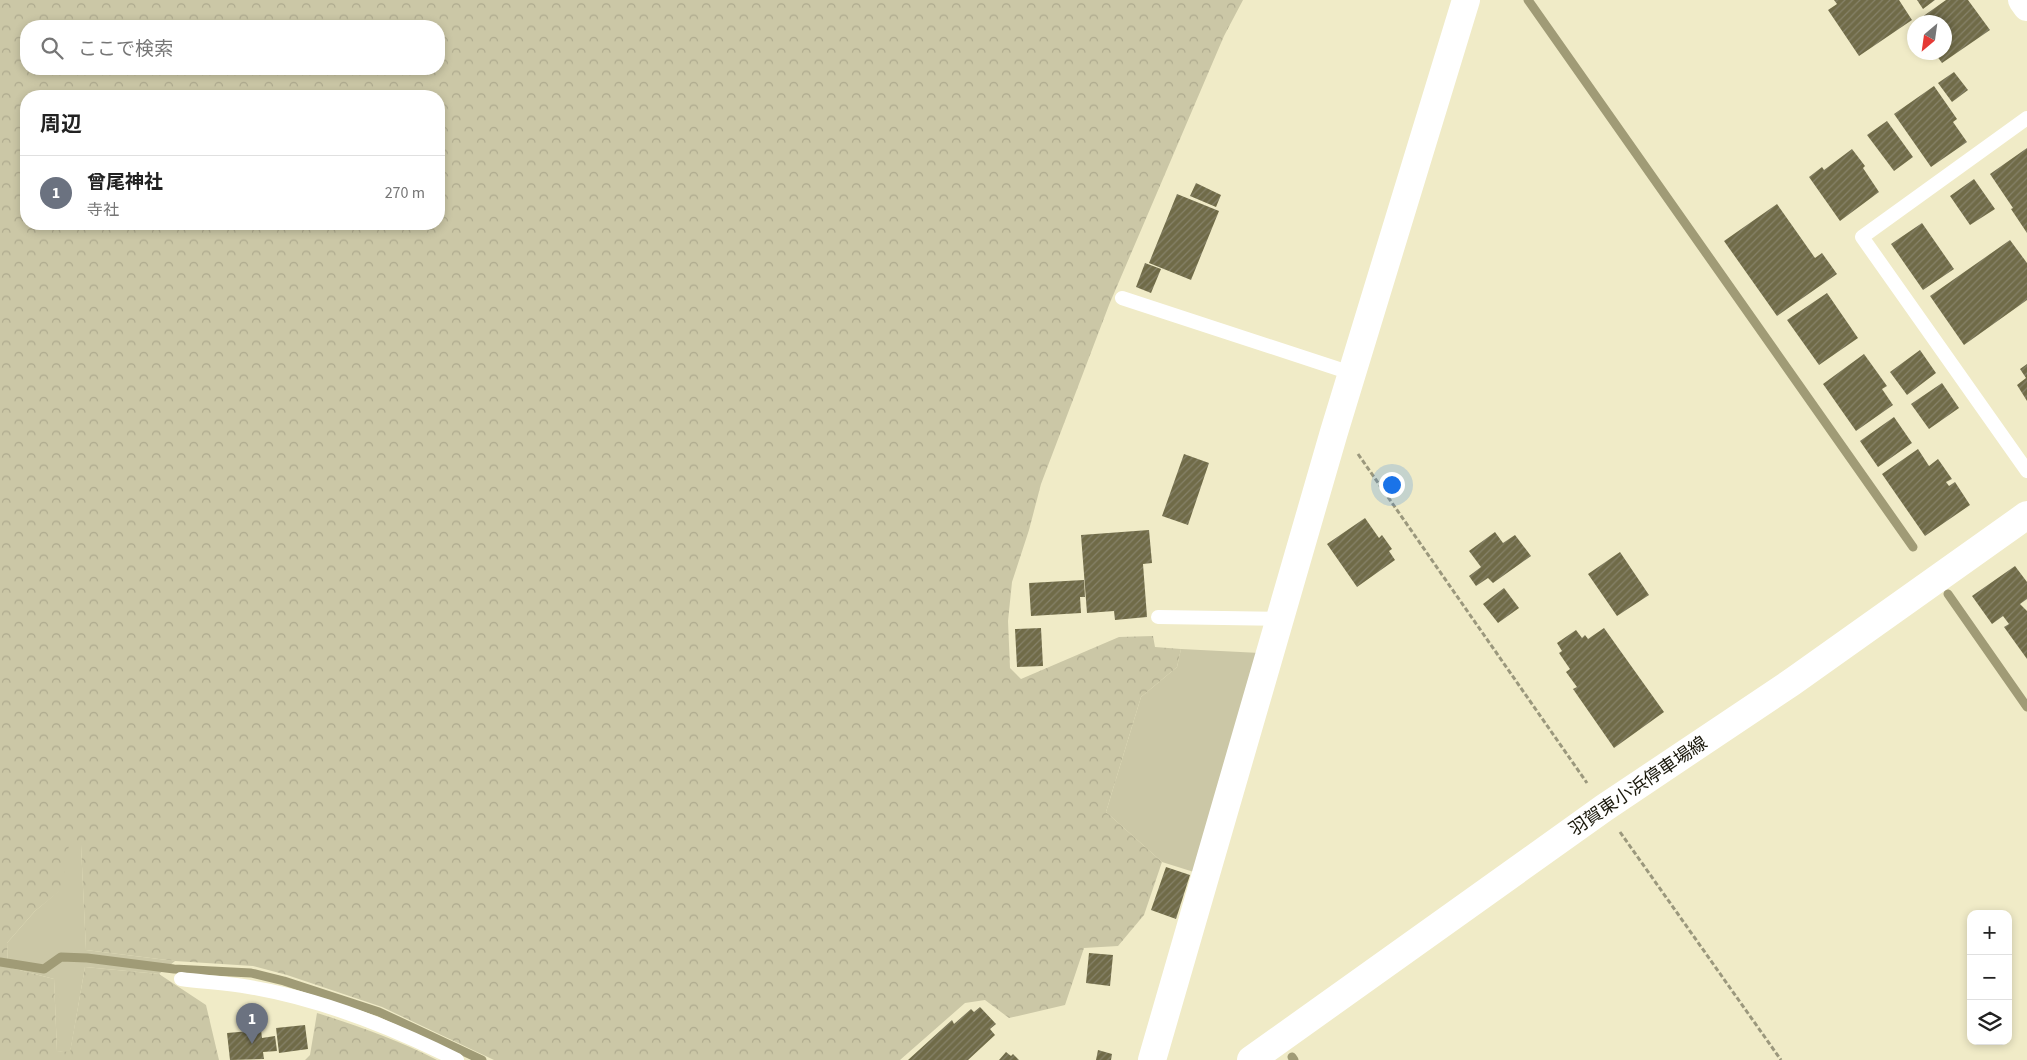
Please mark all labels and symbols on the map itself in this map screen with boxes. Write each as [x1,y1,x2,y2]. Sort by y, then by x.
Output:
north arrow [1907,15,1952,60]
your location [1379,472,1405,498]
street label: 羽賀東小浜停車場線 [1564,731,1712,842]
pin: 1 [236,1003,268,1044]

